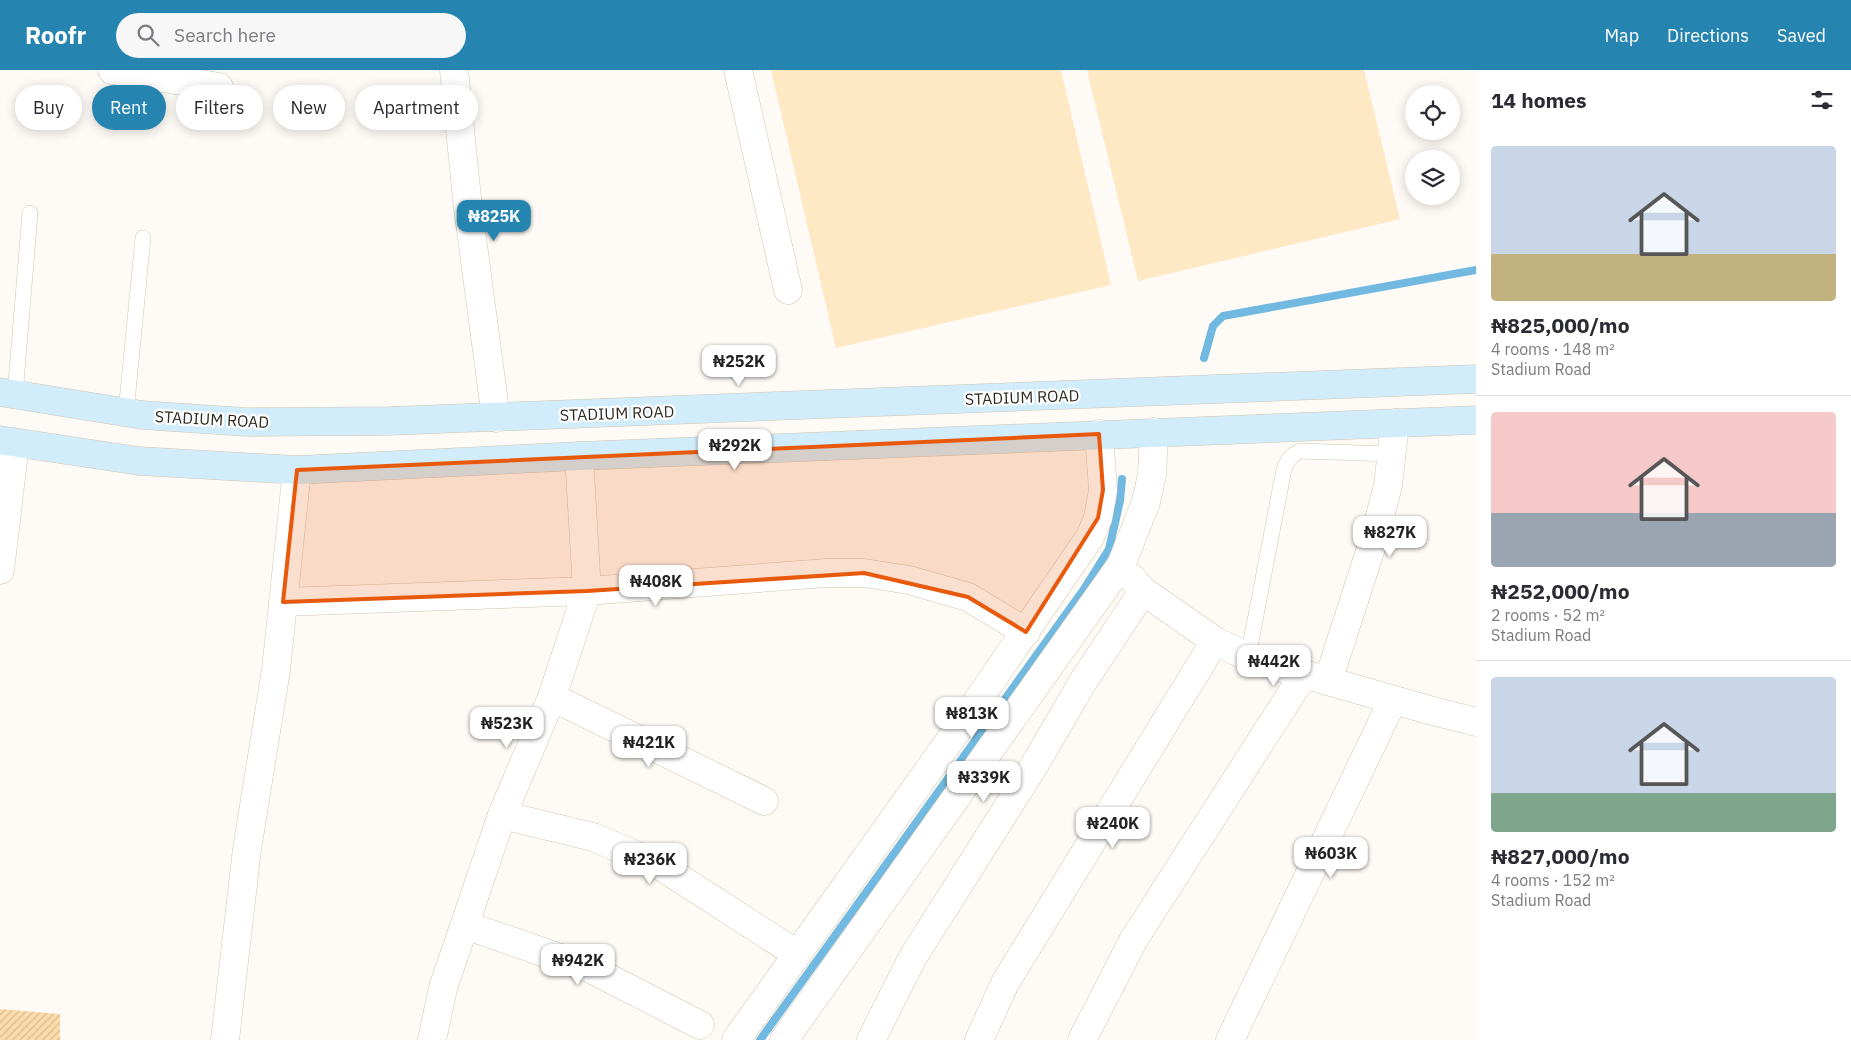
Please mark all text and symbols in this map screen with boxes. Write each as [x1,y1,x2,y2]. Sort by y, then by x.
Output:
search box [116,13,466,58]
text: Roofr [25,19,86,51]
icon: search [134,21,162,49]
text: Search here [174,23,276,47]
text: Map [1604,24,1639,47]
text: Directions [1667,24,1749,47]
text: Saved [1777,24,1826,47]
chip: Buy [15,85,82,130]
chip: Rent [92,85,166,130]
chip: Filters [176,85,263,130]
chip: New [273,85,345,130]
chip: Apartment [355,85,478,130]
map controls [1405,85,1460,205]
button: locate [1405,85,1460,140]
text: 14 homes [1491,86,1587,114]
icon: filters [1808,86,1836,114]
button: layers [1405,150,1460,205]
icon: home [1619,179,1709,269]
pin: ₦825K [459,200,529,242]
text: ₦825K [468,206,520,226]
text: ₦825,000/mo [1491,311,1629,339]
text: 4 rooms · 148 m² [1491,339,1615,359]
pin: ₦252K [704,344,774,387]
text: ₦252K [713,351,765,371]
text: Stadium Road [1491,359,1591,379]
street label: STADIUM ROAD [964,385,1080,409]
street label: STADIUM ROAD [559,401,675,425]
street label: STADIUM ROAD [154,406,270,432]
pin: ₦292K [700,428,770,471]
text: ₦292K [709,435,761,455]
icon: home [1619,444,1709,534]
pin: ₦827K [1355,516,1425,558]
text: ₦827K [1364,522,1416,542]
pin: ₦408K [621,564,691,607]
text: ₦408K [630,571,682,591]
text: ₦252,000/mo [1491,577,1629,605]
text: 2 rooms · 52 m² [1491,605,1605,625]
text: Stadium Road [1491,625,1591,645]
pin: ₦442K [1239,644,1309,687]
text: ₦442K [1248,651,1300,671]
pin: ₦813K [937,696,1007,739]
text: ₦813K [946,703,998,723]
pin: ₦523K [472,706,542,749]
icon: home [1619,709,1709,799]
text: ₦523K [481,713,533,733]
pin: ₦421K [614,726,684,768]
text: ₦421K [623,732,675,752]
pin: ₦339K [949,760,1019,803]
text: ₦339K [958,767,1010,787]
pin: ₦240K [1078,806,1148,849]
text: ₦240K [1087,813,1139,833]
pin: ₦603K [1296,836,1366,879]
pin: ₦236K [615,842,685,885]
text: ₦827,000/mo [1491,842,1629,870]
text: ₦603K [1305,843,1357,863]
text: ₦236K [624,849,676,869]
text: 4 rooms · 152 m² [1491,870,1615,890]
text: Stadium Road [1491,890,1591,910]
pin: ₦942K [543,944,613,986]
text: ₦942K [552,950,604,970]

